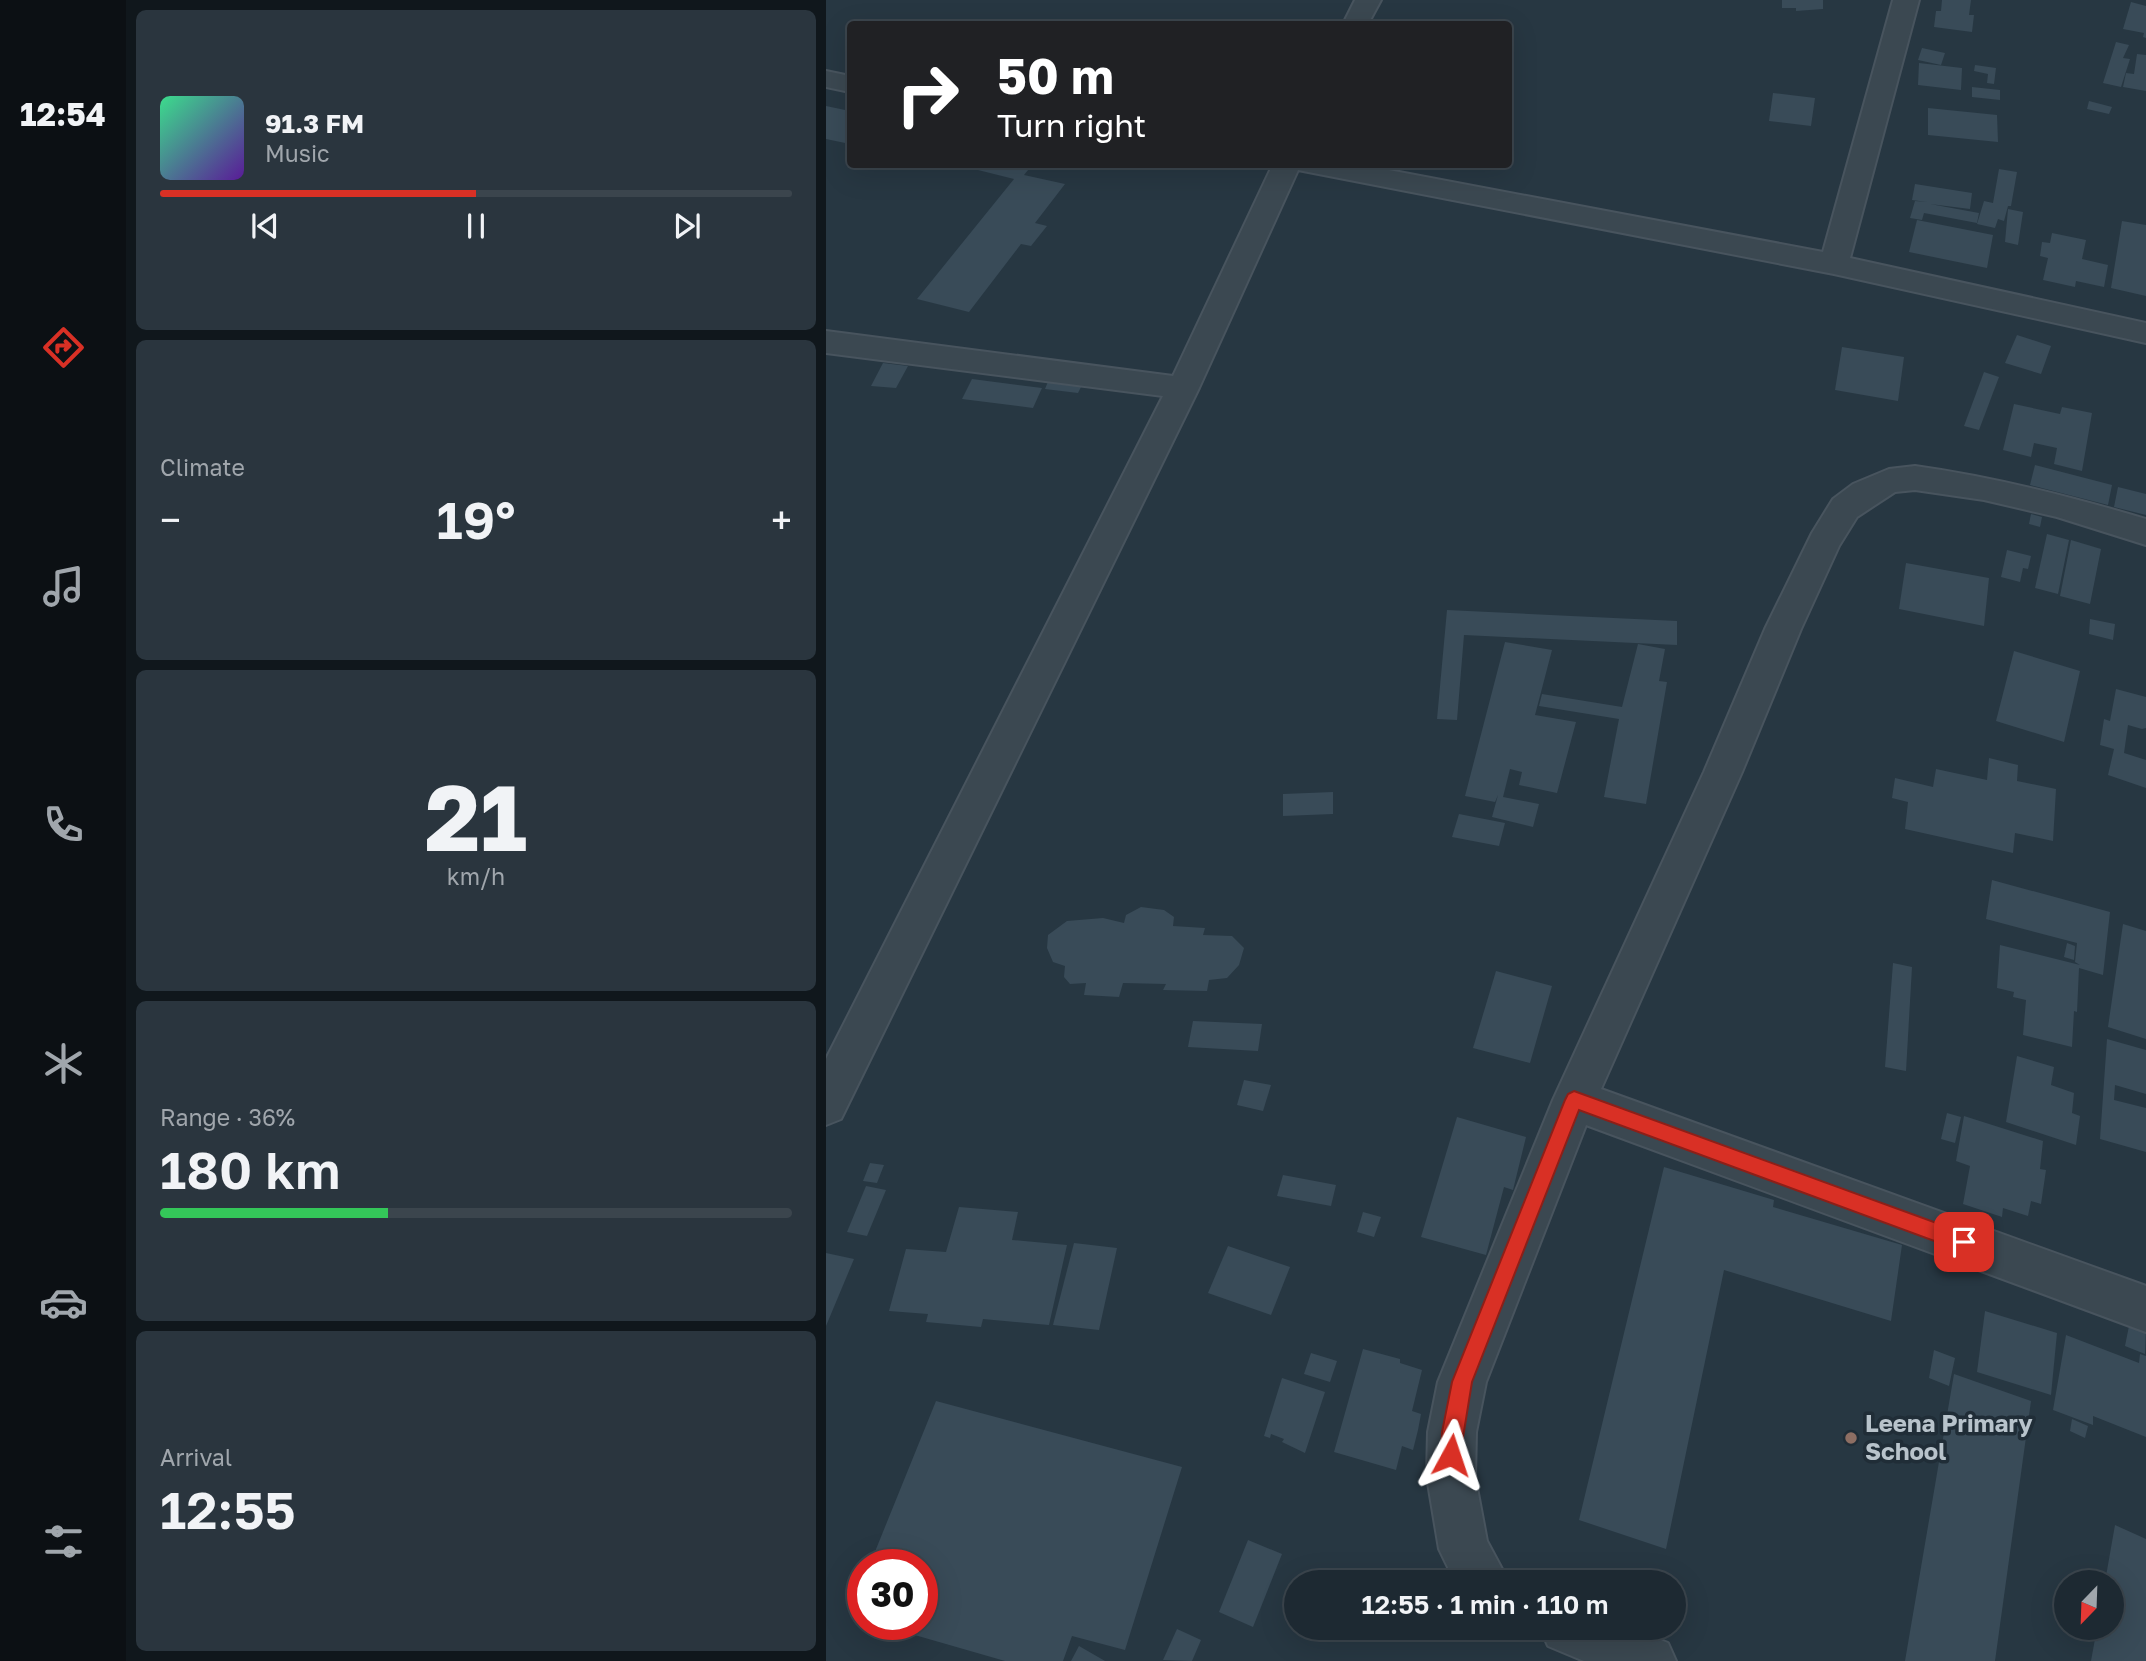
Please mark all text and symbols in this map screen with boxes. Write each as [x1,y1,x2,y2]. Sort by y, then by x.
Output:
text: 50 m [997,46,1114,105]
icon: right [882,49,973,140]
text: 12:54 [20,95,106,133]
text: Turn right [997,106,1146,144]
text: 91.3 FM [265,108,364,139]
text: Music [265,139,330,167]
icon: previous [246,207,284,245]
icon: pause [457,207,495,245]
icon: next [668,207,706,245]
icon: directions [39,323,88,372]
text: Climate [160,453,245,481]
text: 19° [437,488,515,550]
text: − [160,497,181,542]
text: + [771,497,792,542]
icon: music [39,562,88,611]
text: 21 [425,762,527,871]
icon: phone [39,800,88,849]
text: km/h [447,862,505,890]
icon: climate [39,1039,88,1088]
text: Range · 36% [160,1103,295,1131]
text: 180 km [160,1138,341,1200]
pin [1934,1212,1994,1272]
icon: arrive [1945,1223,1983,1261]
icon: car [39,1278,88,1327]
place label: Leena Primary School [1865,1408,2033,1465]
position arrow [1414,1418,1488,1492]
marker: Leena Primary School [1843,1430,1859,1446]
text: Arrival [160,1443,232,1471]
text: 12:55 [160,1478,296,1540]
icon: filters [39,1517,88,1566]
speed limit sign: 30 [847,1549,938,1640]
north arrow [2054,1570,2124,1640]
map controls [2054,1570,2124,1640]
text: 12:55 · 1 min · 110 m [1361,1589,1609,1620]

